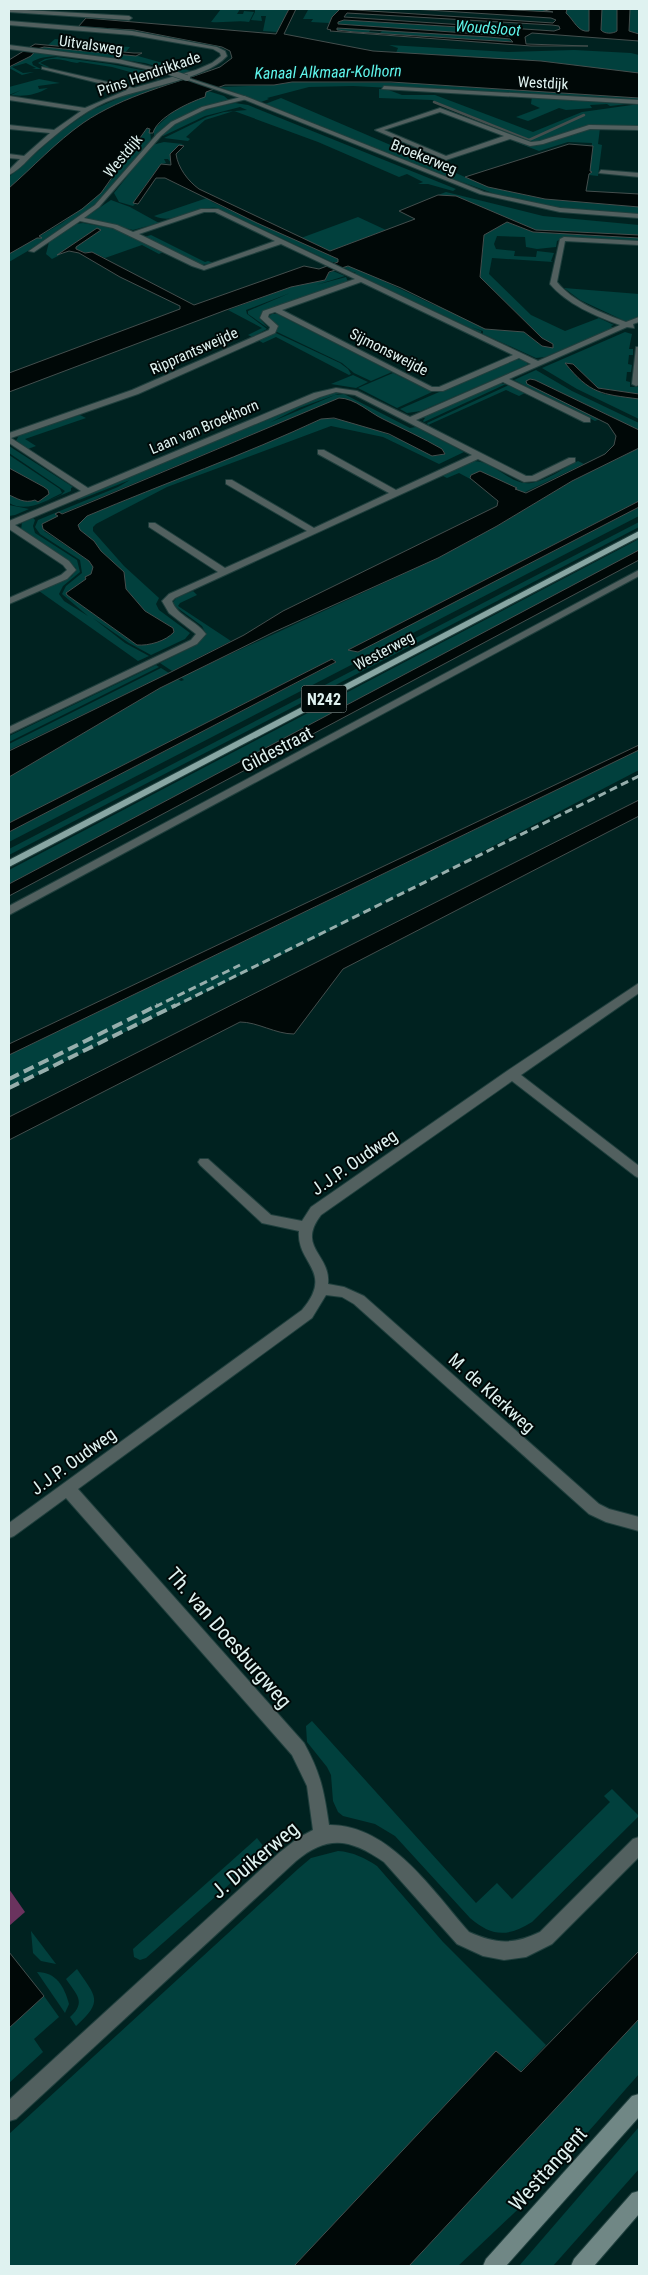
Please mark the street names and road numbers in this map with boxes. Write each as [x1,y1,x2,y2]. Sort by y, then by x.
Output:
street label: Uitvalsweg [58,32,124,58]
street label: Prins Hendrikkade [95,48,203,100]
street label: Westdijk [517,73,569,93]
street label: Westdijk [100,131,146,181]
street label: Broekerweg [388,136,460,178]
street label: Ripprantsweijde [147,324,241,378]
street label: Sijmonsweijde [347,325,431,379]
street label: Laan van Broekhorn [147,396,261,458]
street label: Westerweg [351,628,417,674]
road number: N242 [302,686,346,712]
street label: Gildestraat [238,722,316,776]
street label: J.J.P. Oudweg [307,1125,401,1199]
street label: M. de Klerkweg [444,1349,540,1437]
street label: J.J.P. Oudweg [26,1423,120,1499]
street label: Th. van Doesburgweg [161,1563,297,1713]
street label: J. Duikerweg [206,1816,304,1904]
street label: Westtangent [504,2122,592,2216]

